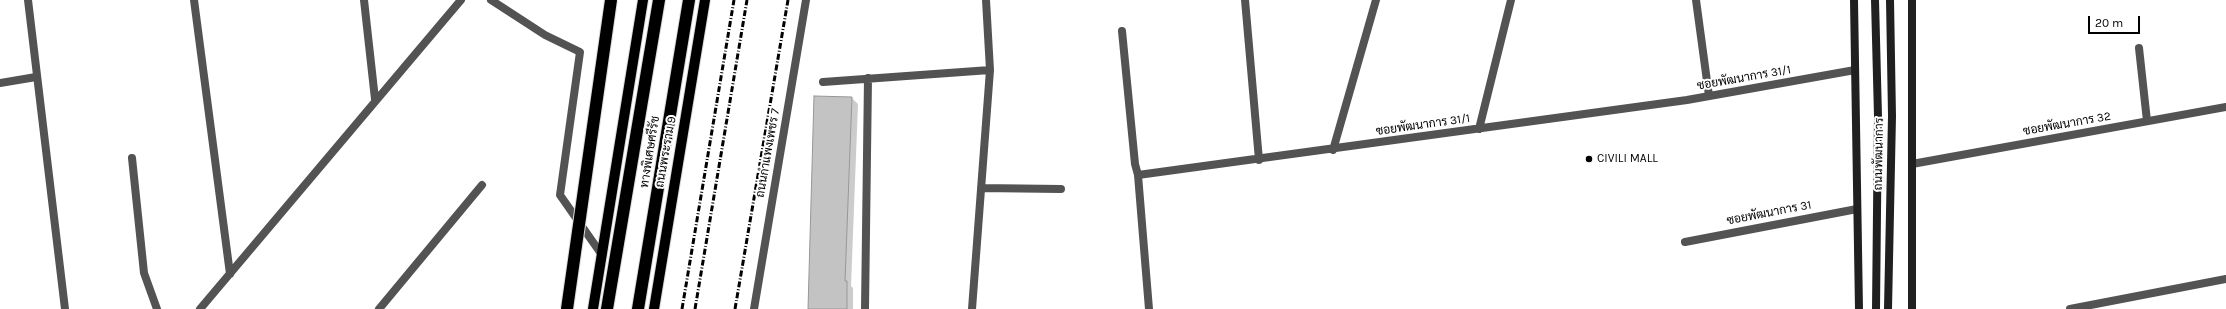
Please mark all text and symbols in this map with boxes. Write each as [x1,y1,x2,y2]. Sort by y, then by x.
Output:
scale bar [2090,8,2142,34]
text: 20 m [2095,16,2123,30]
street label: ซอยพัฒนาการ 31/1 [1696,63,1792,93]
street label: ถนนกำแพงเพชร 7 [753,107,783,199]
street label: ซอยพัฒนาการ 32 [2022,109,2112,139]
street label: ซอยพัฒนาการ 31/1 [1375,111,1471,139]
street label: ทางพิเศษศรีรัช [637,115,663,189]
street label: ถนนพระราม 9 [653,115,679,189]
street label: ถนนพัฒนาการ [1871,117,1887,191]
place label: CIVILI MALL [1597,152,1658,166]
marker: CIVILI MALL [1584,154,1594,164]
street label: ซอยพัฒนาการ 31 [1726,198,1812,228]

